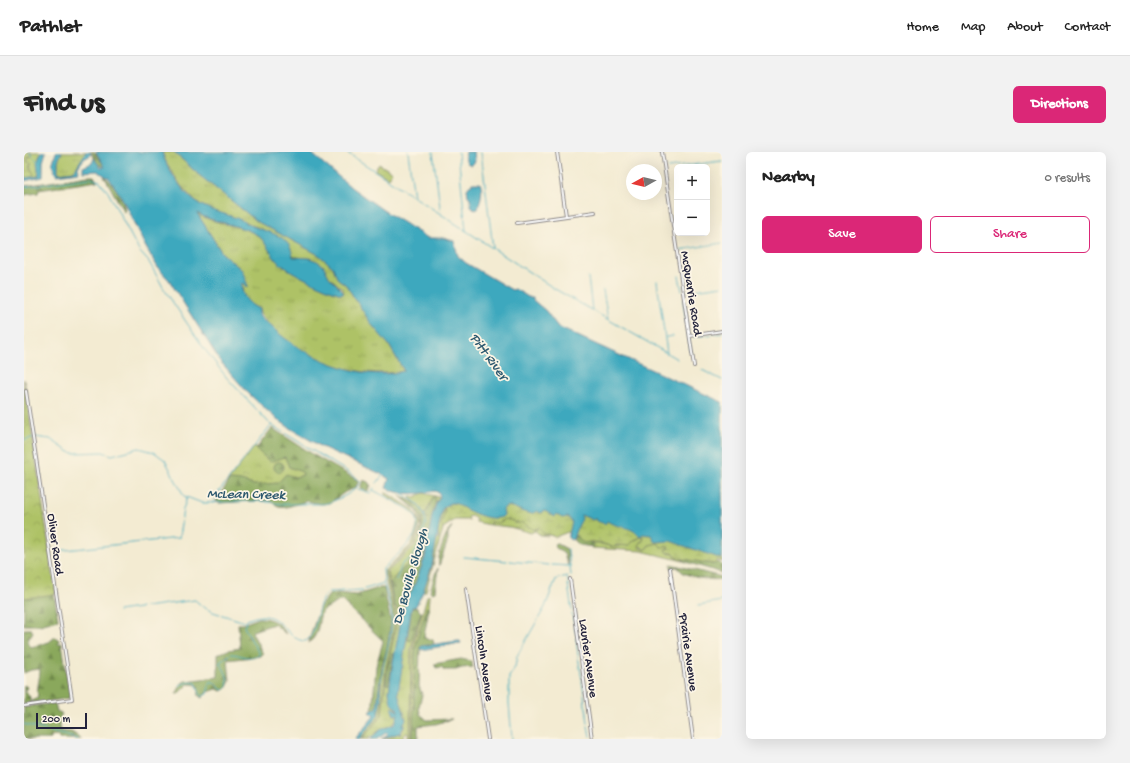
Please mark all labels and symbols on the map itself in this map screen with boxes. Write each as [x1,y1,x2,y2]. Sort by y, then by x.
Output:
north arrow [626,164,662,200]
street label: McQuarrie Road [676,250,705,338]
water label: Pitt River [465,331,513,387]
water label: McLean Creek [207,486,287,505]
street label: Oliver Road [43,513,66,577]
water label: De Boville Slough [390,526,433,627]
street label: Prairie Avenue [675,612,700,692]
street label: Laurier Avenue [575,618,600,699]
street label: Lincoln Avenue [471,625,496,702]
scale bar [36,711,87,730]

